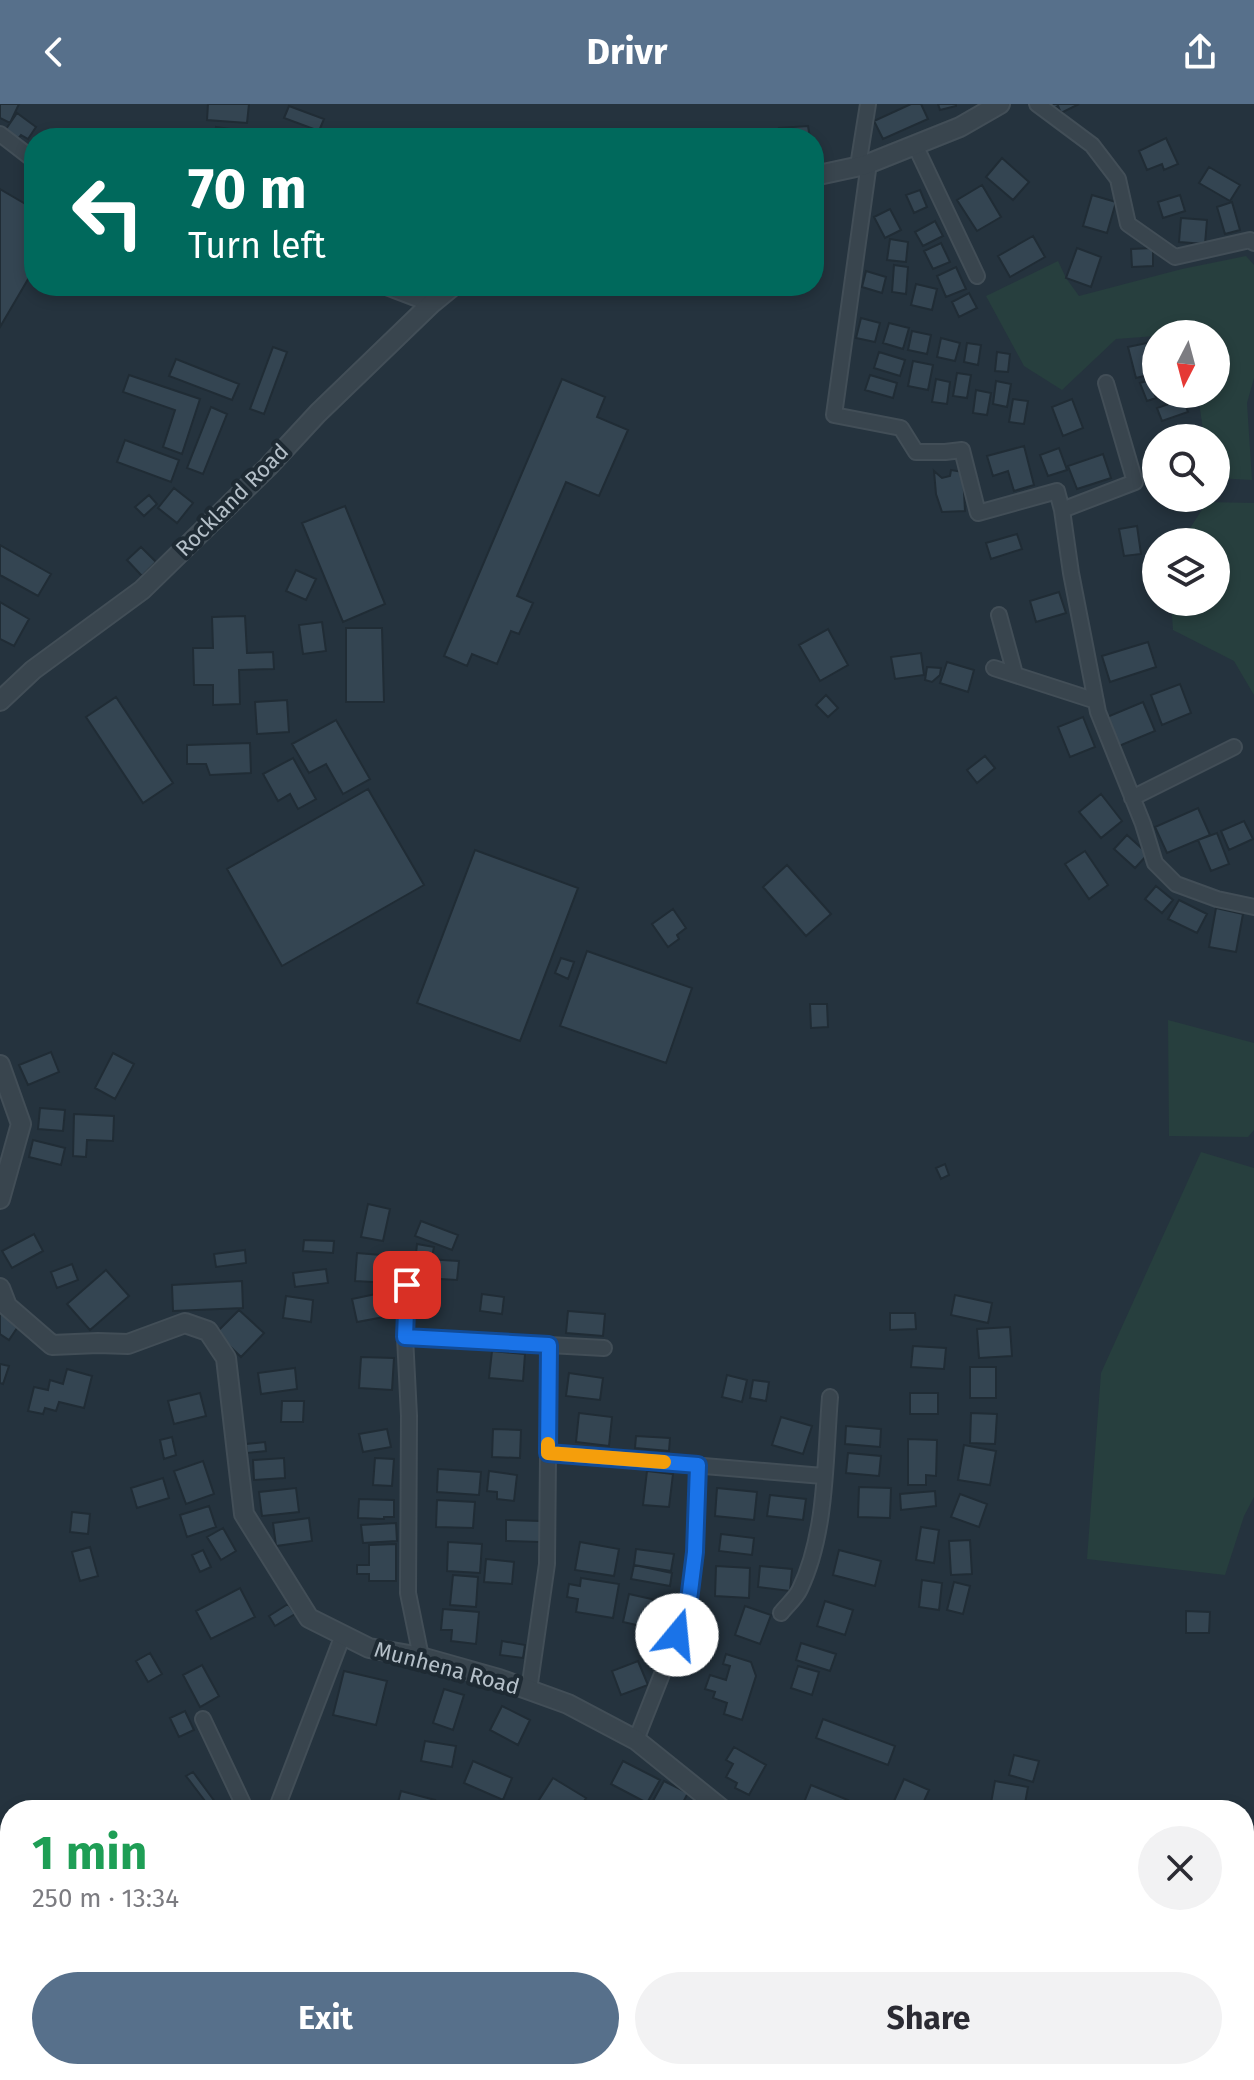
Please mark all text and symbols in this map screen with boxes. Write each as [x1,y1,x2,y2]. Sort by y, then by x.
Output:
icon: back [32,30,76,74]
text: Drivr [587,30,667,74]
icon: share [1178,30,1222,74]
text: 70 m [188,156,307,223]
icon: left [56,160,160,264]
text: Turn left [188,224,326,268]
north arrow [1142,320,1230,408]
map controls [1142,320,1230,616]
button: search [1142,424,1230,512]
street label: Rockland Road [170,438,294,562]
button: layers [1142,528,1230,616]
pin [373,1251,441,1319]
icon: arrive [385,1263,429,1307]
position arrow [635,1593,719,1677]
street label: Munhena Road [371,1636,523,1700]
text: 1 min [32,1824,147,1882]
button: close [1138,1826,1222,1910]
text: 250 m · 13:34 [32,1883,179,1914]
button: Exit [32,1972,619,2064]
button: Share [635,1972,1222,2064]

